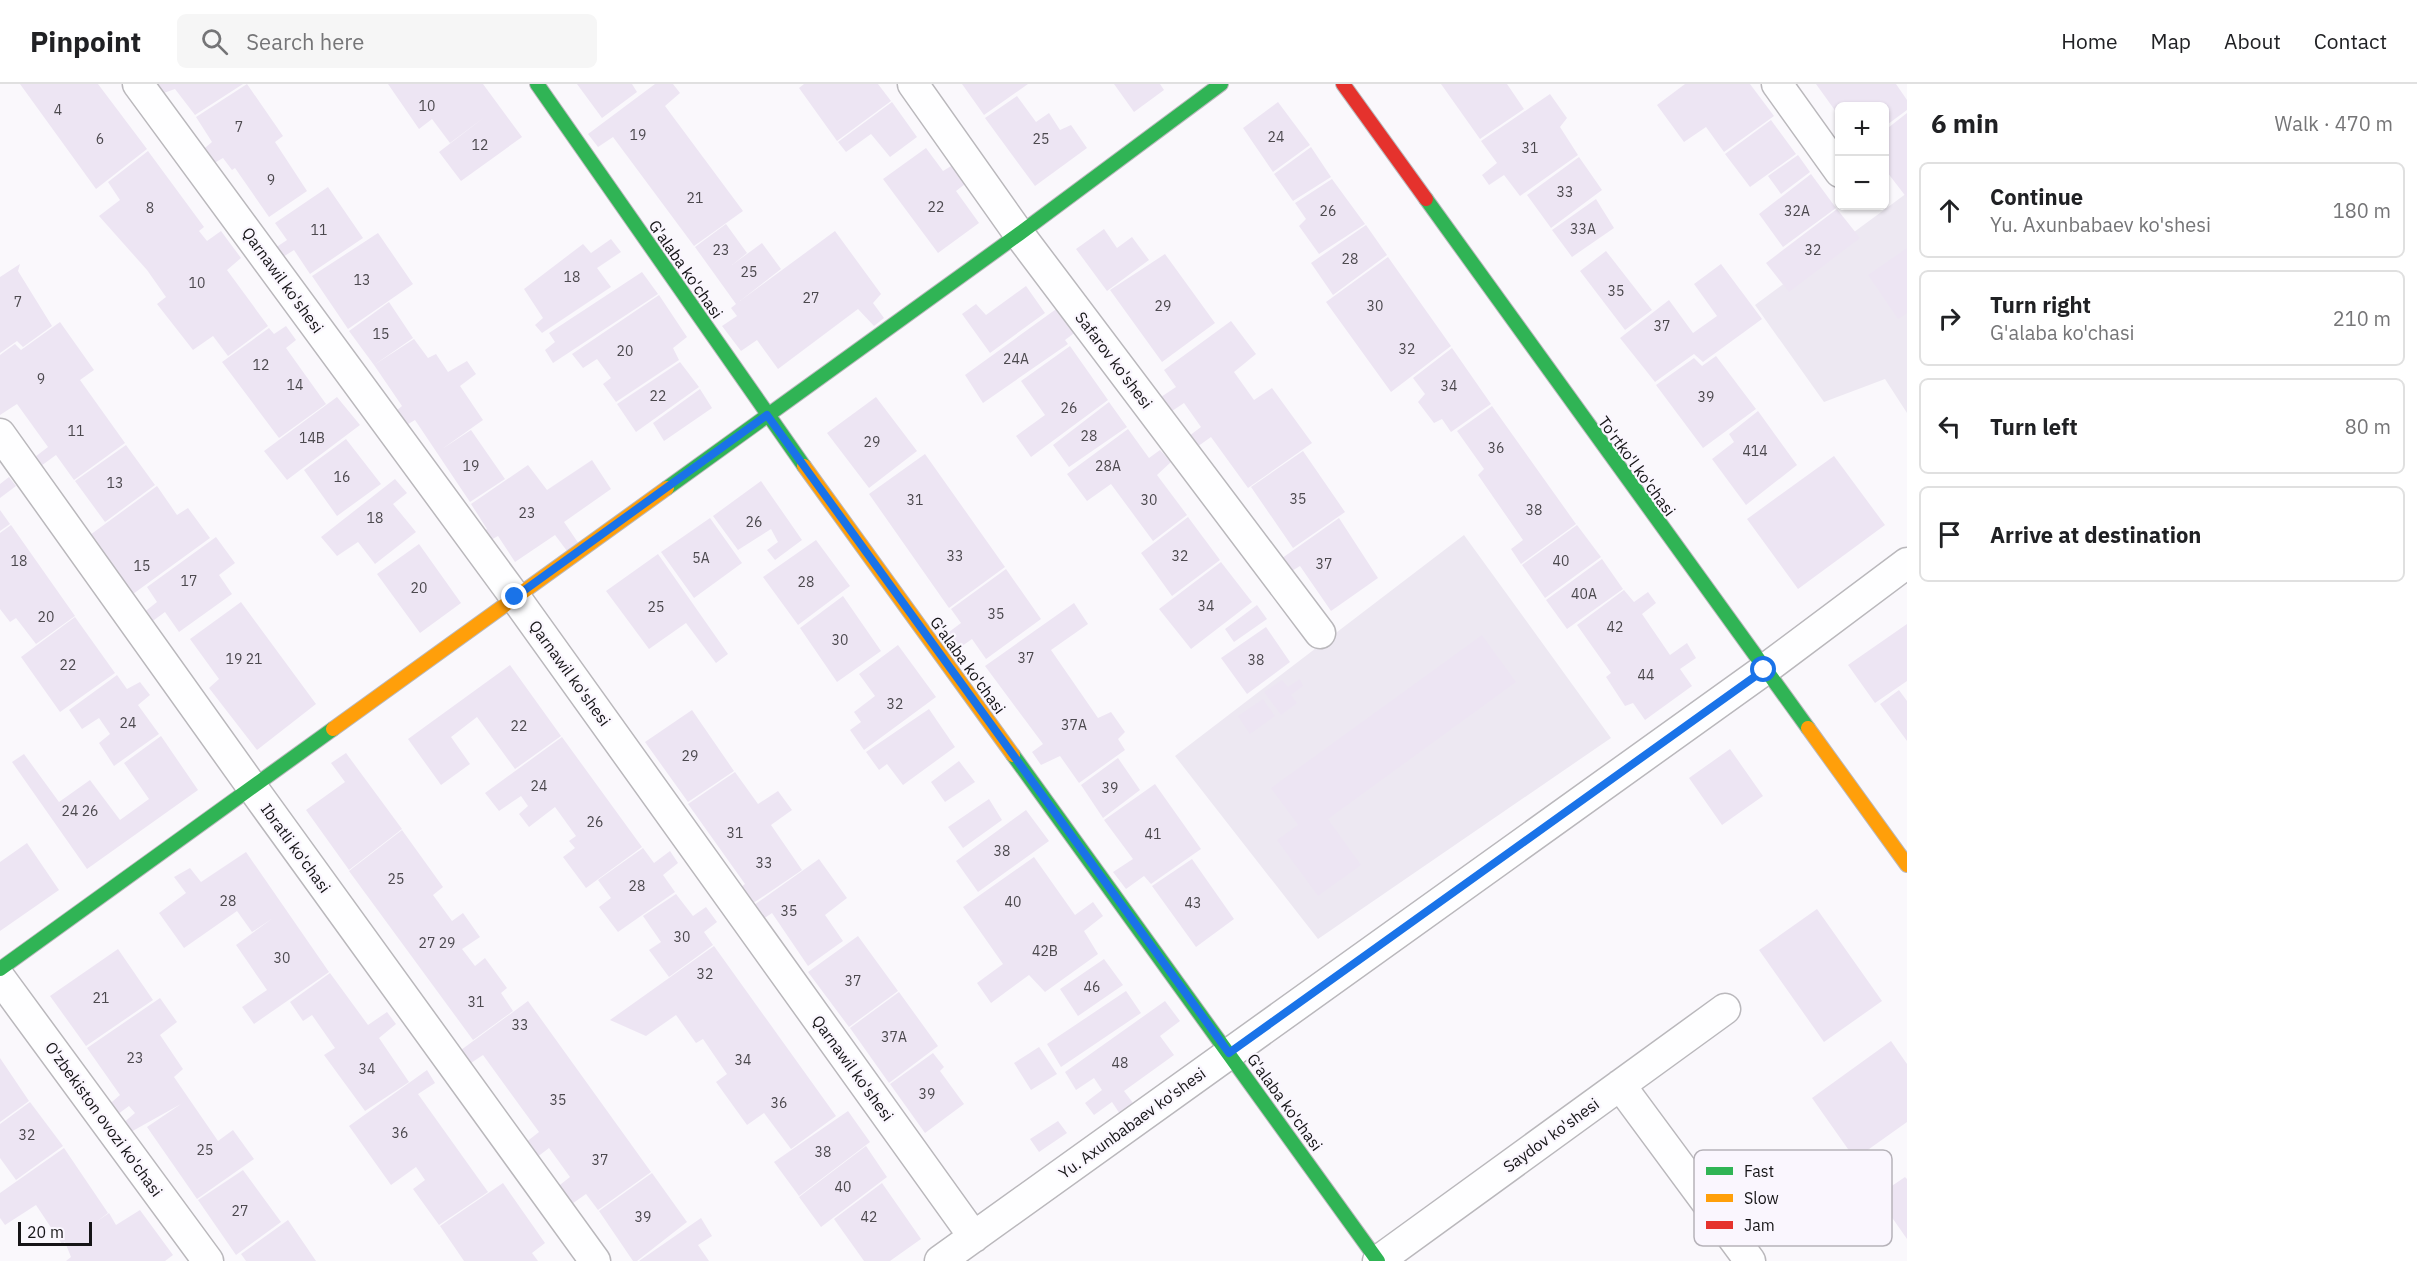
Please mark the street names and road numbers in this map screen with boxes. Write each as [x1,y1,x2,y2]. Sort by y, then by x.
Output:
street label: G'alaba ko'chasi [645,216,727,322]
street label: Qarnawil ko'shesi [238,223,328,337]
street label: Safarov ko'shesi [1071,308,1157,412]
street label: To'rtko'l ko'chasi [1594,412,1680,520]
street label: G'alaba ko'chasi [926,612,1010,718]
street label: Qarnawil ko'shesi [525,616,615,730]
street label: Ibratli ko'chasi [257,799,335,897]
street label: Qarnawil ko'shesi [808,1011,898,1125]
street label: O'zbekiston ovozi ko'chasi [41,1038,167,1200]
street label: G'alaba ko'chasi [1243,1049,1327,1155]
street label: Yu. Axunbabaev ko'shesi [1055,1063,1209,1183]
street label: Saydov ko'shesi [1499,1094,1603,1176]

